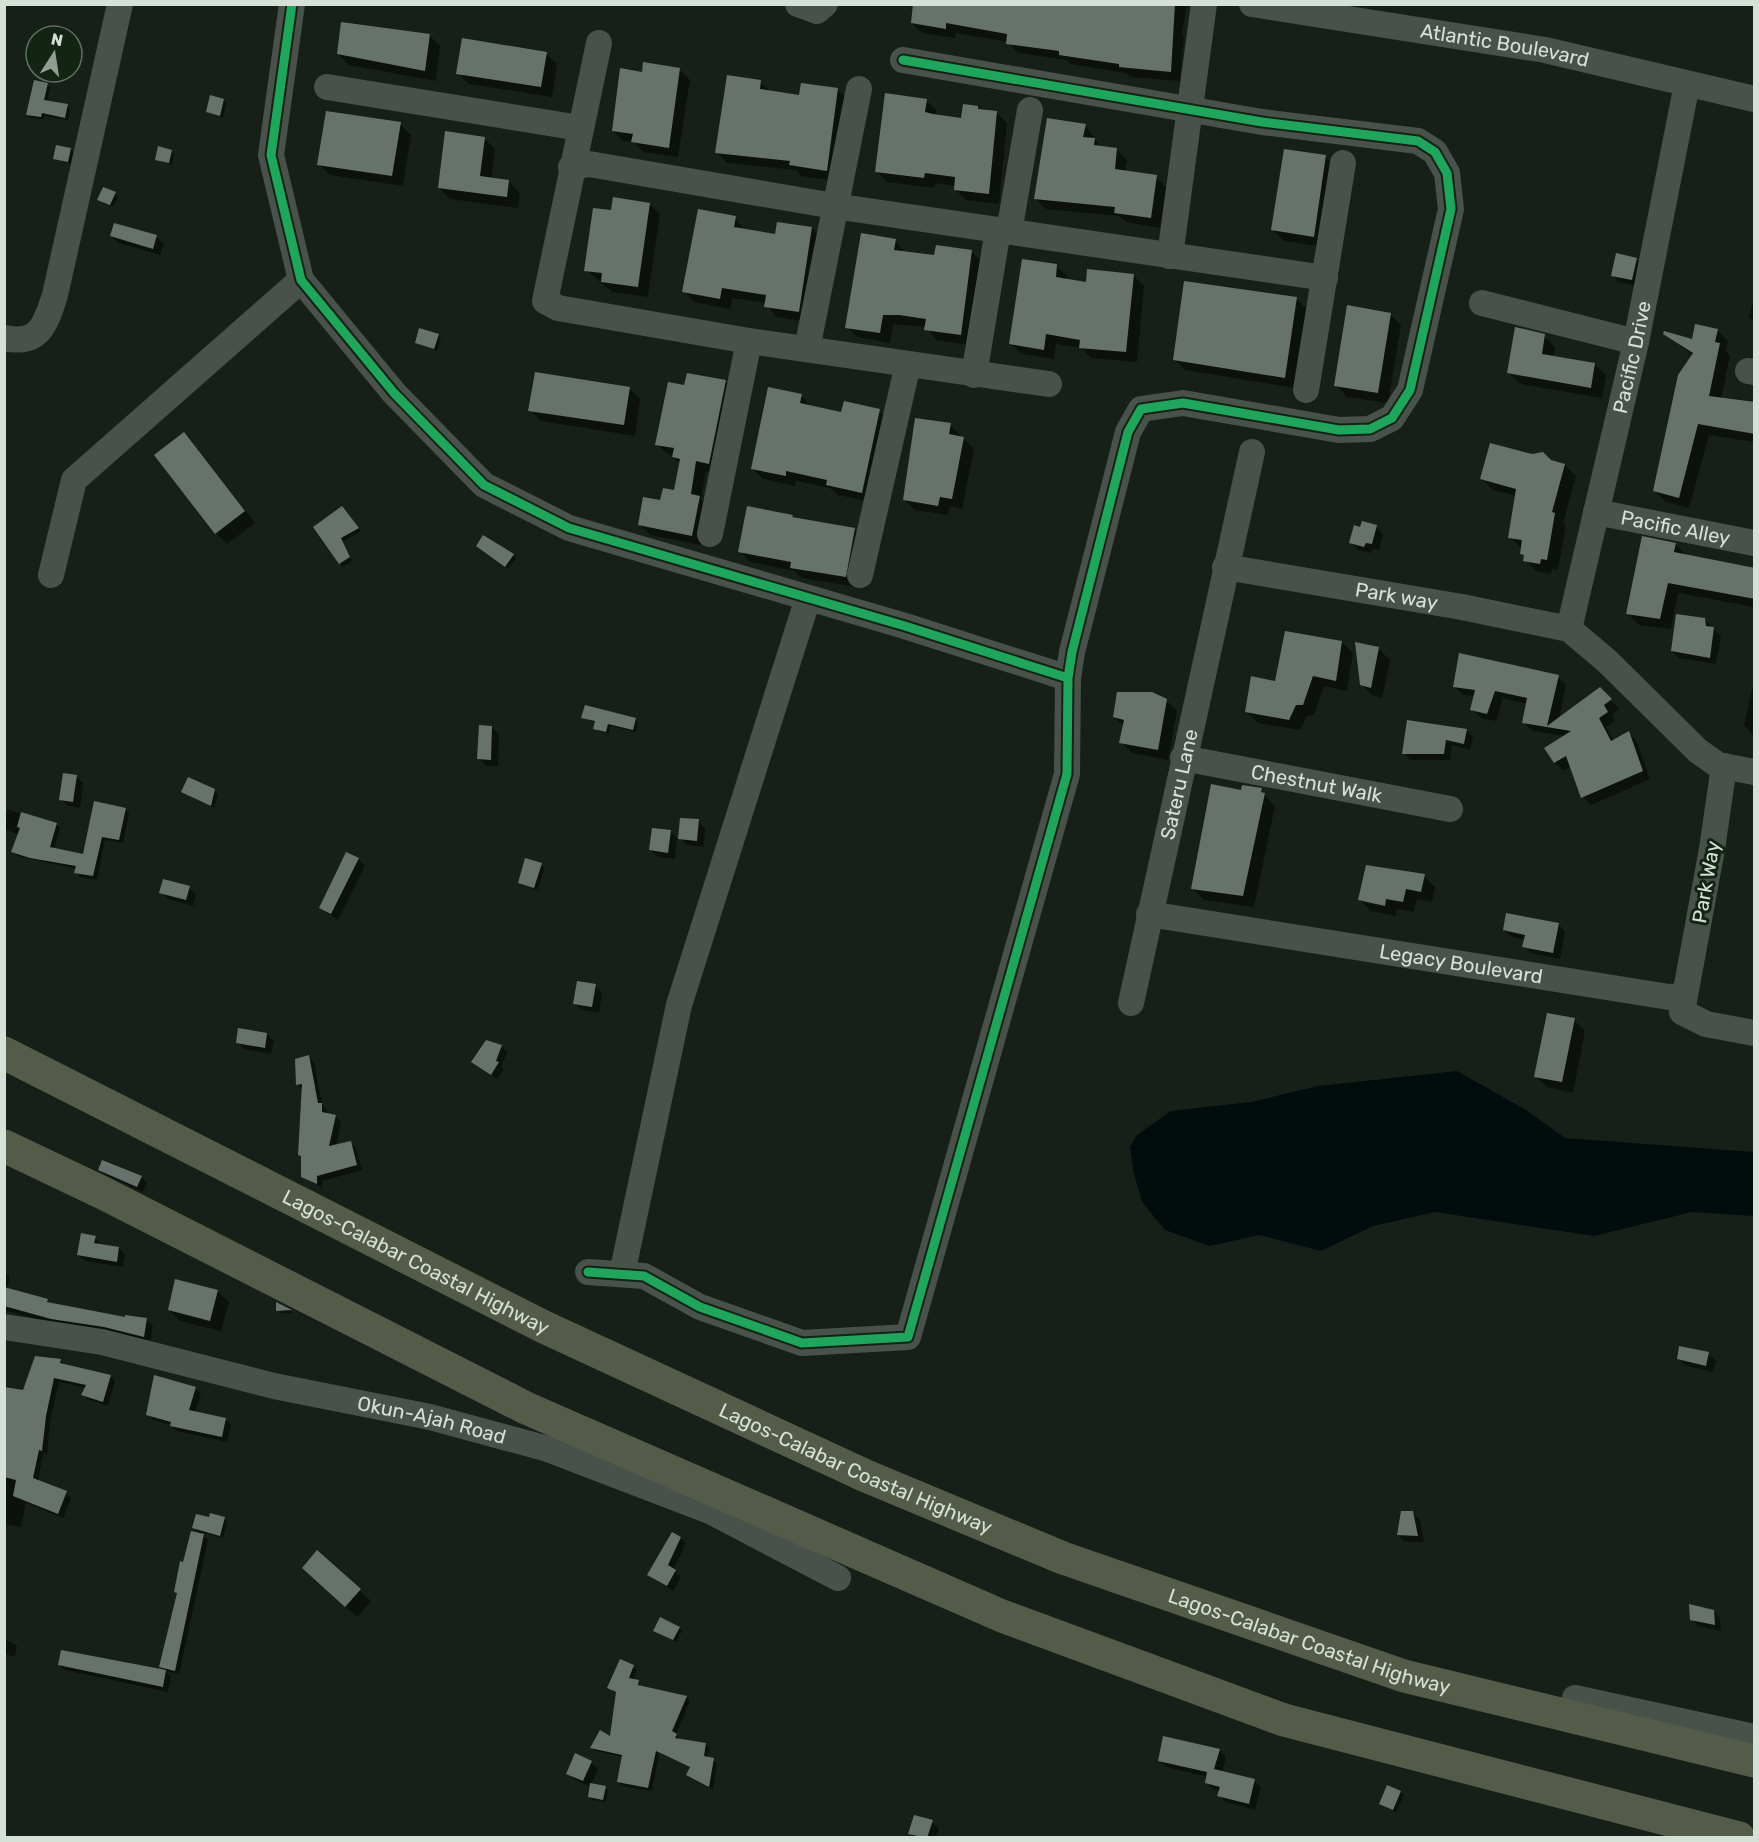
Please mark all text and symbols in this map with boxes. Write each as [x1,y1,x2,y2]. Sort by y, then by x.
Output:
street label: Atlantic Boulevard [1419,19,1591,72]
north arrow [24,24,84,84]
text: N [49,29,65,50]
street label: Pacific Drive [1608,299,1656,416]
street label: Pacific Alley [1619,505,1732,550]
street label: Park way [1353,577,1440,615]
street label: Sateru Lane [1155,727,1203,842]
street label: Chestnut Walk [1249,759,1385,808]
street label: Park Way [1687,839,1725,925]
street label: Legacy Boulevard [1378,939,1544,989]
street label: Lagos-Calabar Coastal Highway [279,1184,553,1340]
street label: Okun-Ajah Road [355,1391,509,1449]
street label: Lagos-Calabar Coastal Highway [715,1398,996,1539]
street label: Lagos-Calabar Coastal Highway [1165,1583,1453,1699]

